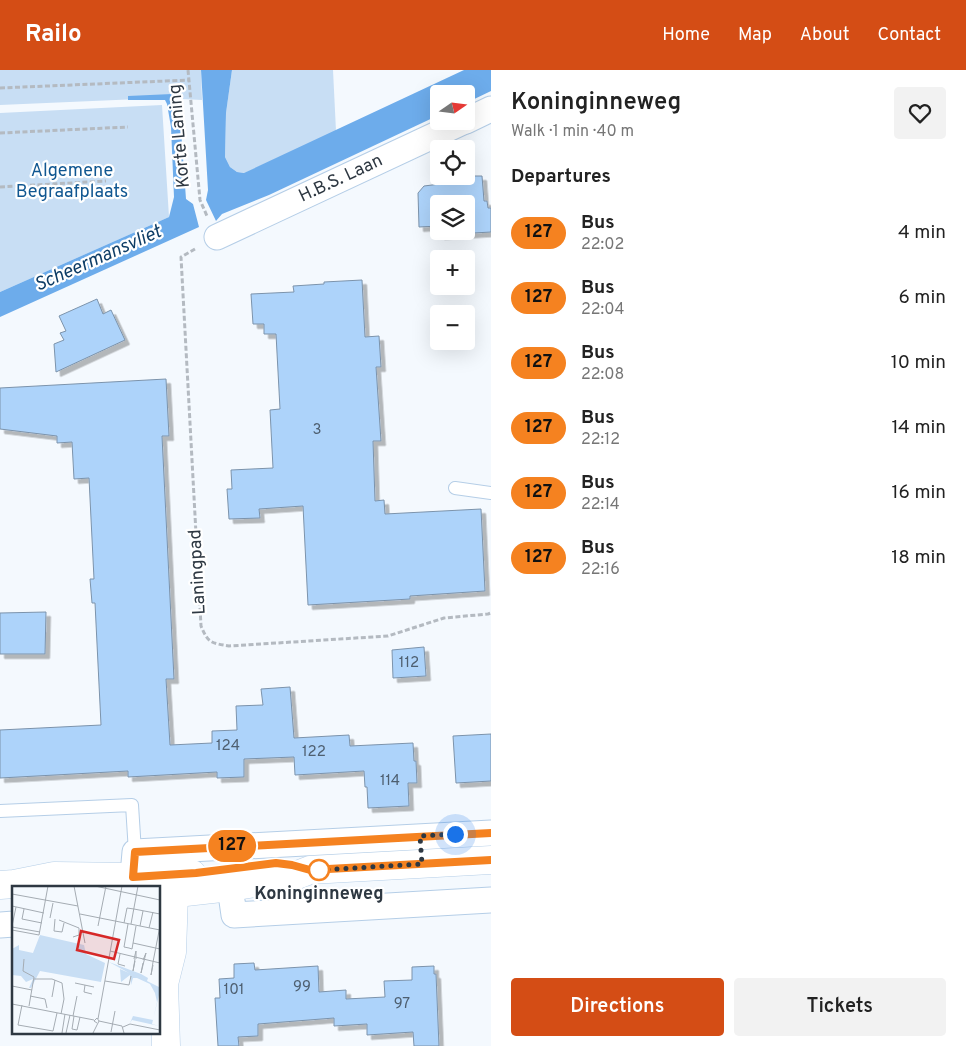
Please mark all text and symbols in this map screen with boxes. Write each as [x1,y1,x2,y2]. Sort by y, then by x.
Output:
text: Railo [25,20,82,50]
text: Home [662,24,710,47]
text: Map [738,24,772,47]
text: About [800,24,849,47]
text: Contact [877,24,941,47]
street label: Korte Laning [164,83,196,189]
north arrow [430,85,475,130]
map controls [430,85,475,350]
button: heart [894,87,946,139]
text: Koninginneweg [511,88,681,118]
text: Walk · 1 min · 40 m [511,122,634,142]
button: locate [430,140,475,185]
street label: H.B.S. Laan [295,150,387,208]
park label: Algemene Begraafplaats [16,160,128,204]
text: Departures [511,165,611,189]
button: layers [430,195,475,240]
text: Bus [581,211,615,235]
water label: Scheermansvliet [31,220,166,298]
text: 127 [525,221,552,244]
text: 4 min [898,221,946,245]
text: 22:02 [581,235,624,255]
button: + [430,250,475,295]
text: Bus [581,276,615,300]
text: 127 [525,286,552,309]
text: 6 min [899,286,946,310]
text: 22:04 [581,300,624,320]
button: − [430,305,475,350]
text: Bus [581,341,615,365]
text: 127 [525,351,552,374]
text: 10 min [891,351,946,375]
text: 22:08 [581,365,624,385]
text: Bus [581,406,615,430]
text: 127 [525,416,552,439]
text: 14 min [891,416,946,440]
house number: 3 [312,421,322,440]
text: 22:12 [581,430,620,450]
text: Bus [581,471,615,495]
text: 127 [525,481,552,504]
text: 16 min [891,481,946,505]
text: 22:14 [581,495,620,515]
street label: Laningpad [184,529,212,615]
text: Bus [581,536,615,560]
text: 127 [525,546,552,569]
text: 18 min [891,546,946,570]
text: 22:16 [581,560,620,580]
house number: 112 [399,654,419,673]
house number: 124 [216,737,240,756]
house number: 122 [302,743,326,762]
house number: 114 [380,772,400,791]
your location [443,822,468,847]
line badge: 127 [203,830,261,862]
text: 127 [218,834,246,857]
marker: Koninginneweg [308,859,330,881]
place label: Koninginneweg [254,883,384,906]
inset map [12,886,160,1034]
house number: 99 [293,978,311,997]
button: Directions [511,978,724,1036]
button: Tickets [734,978,946,1036]
house number: 101 [224,981,244,1000]
house number: 97 [394,995,410,1014]

